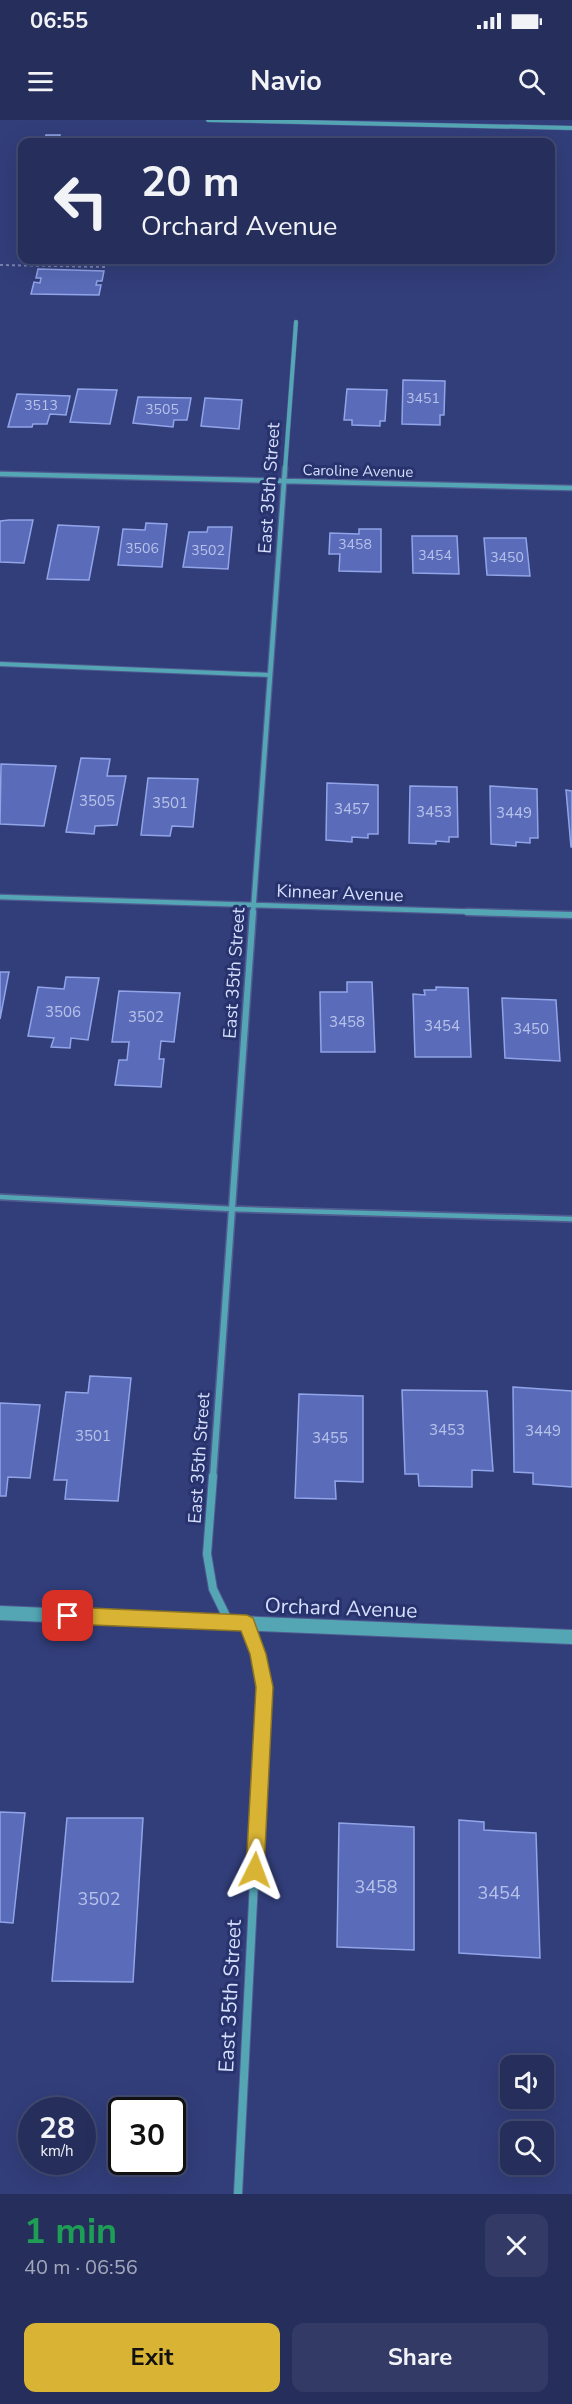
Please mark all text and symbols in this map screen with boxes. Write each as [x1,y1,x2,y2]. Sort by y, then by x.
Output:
text: 06:55 [30,6,88,36]
text: Navio [250,63,322,100]
icon: menu [24,65,57,98]
icon: search [515,65,548,98]
text: 20 m [141,154,240,211]
icon: left [42,162,120,240]
text: Orchard Avenue [141,208,337,245]
house number: 3451 [406,389,440,408]
house number: 3513 [24,396,58,415]
house number: 3505 [145,400,179,419]
street label: East 35th Street [252,421,286,554]
street label: Caroline Avenue [302,460,414,482]
house number: 3458 [338,535,372,554]
house number: 3506 [125,539,159,558]
house number: 3502 [191,541,225,560]
house number: 3454 [418,546,452,565]
house number: 3450 [490,548,524,567]
house number: 3505 [79,791,115,811]
house number: 3501 [152,793,188,813]
house number: 3457 [334,799,370,819]
house number: 3453 [416,802,452,822]
house number: 3449 [496,803,532,823]
street label: Kinnear Avenue [276,879,404,907]
street label: East 35th Street [217,906,251,1039]
house number: 3506 [45,1002,81,1022]
house number: 3502 [128,1007,164,1027]
house number: 3458 [329,1012,365,1032]
house number: 3454 [424,1016,460,1036]
house number: 3450 [513,1019,549,1039]
street label: East 35th Street [182,1391,216,1524]
house number: 3453 [429,1420,465,1440]
house number: 3449 [525,1421,561,1441]
house number: 3501 [75,1426,111,1446]
house number: 3455 [312,1428,348,1448]
pin [42,1590,93,1641]
street label: Orchard Avenue [264,1591,418,1625]
icon: arrive [51,1599,84,1632]
position arrow [223,1838,287,1902]
house number: 3458 [354,1875,398,1899]
house number: 3454 [477,1881,521,1905]
house number: 3502 [77,1887,121,1911]
street label: East 35th Street [212,1918,248,2073]
map controls [500,2055,554,2175]
button: sound [500,2055,554,2109]
speed limit sign: 30 [108,2097,186,2175]
text: 28 [39,2108,75,2149]
button: search [500,2121,554,2175]
text: km/h [40,2141,74,2161]
text: 1 min [24,2207,117,2256]
button: close [485,2214,548,2277]
text: 40 m · 06:56 [24,2254,138,2281]
button: Exit [24,2323,280,2392]
button: Share [292,2323,548,2392]

